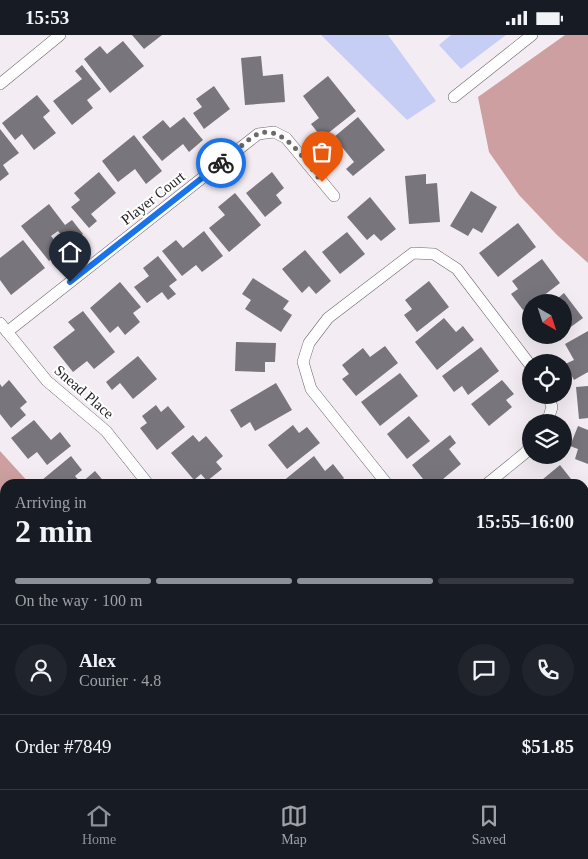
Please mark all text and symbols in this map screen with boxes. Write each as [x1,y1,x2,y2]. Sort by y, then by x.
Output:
text: 15:53 [25,7,69,28]
pin [301,131,343,182]
courier [196,138,246,188]
icon: bag [308,138,336,166]
icon: bike [207,149,235,177]
street label: Player Court [118,168,189,228]
pin [49,231,91,282]
icon: home [56,238,84,266]
north arrow [522,294,572,344]
map controls [522,294,572,464]
button: locate [522,354,572,404]
street label: Snead Place [51,362,117,422]
button: layers [522,414,572,464]
text: Arriving in [15,494,87,511]
text: 15:55–16:00 [476,511,574,532]
text: 2 min [15,513,92,549]
text: On the way · 100 m [15,592,143,609]
button: person [15,644,67,696]
button: chat [458,644,510,696]
button: phone [522,644,574,696]
text: Alex [79,650,116,671]
text: Courier · 4.8 [79,672,161,689]
text: Order #7849 [15,736,112,757]
text: $51.85 [522,736,574,757]
tab: Home [82,802,116,848]
tab: Map [280,802,308,848]
tab: Saved [472,802,506,848]

